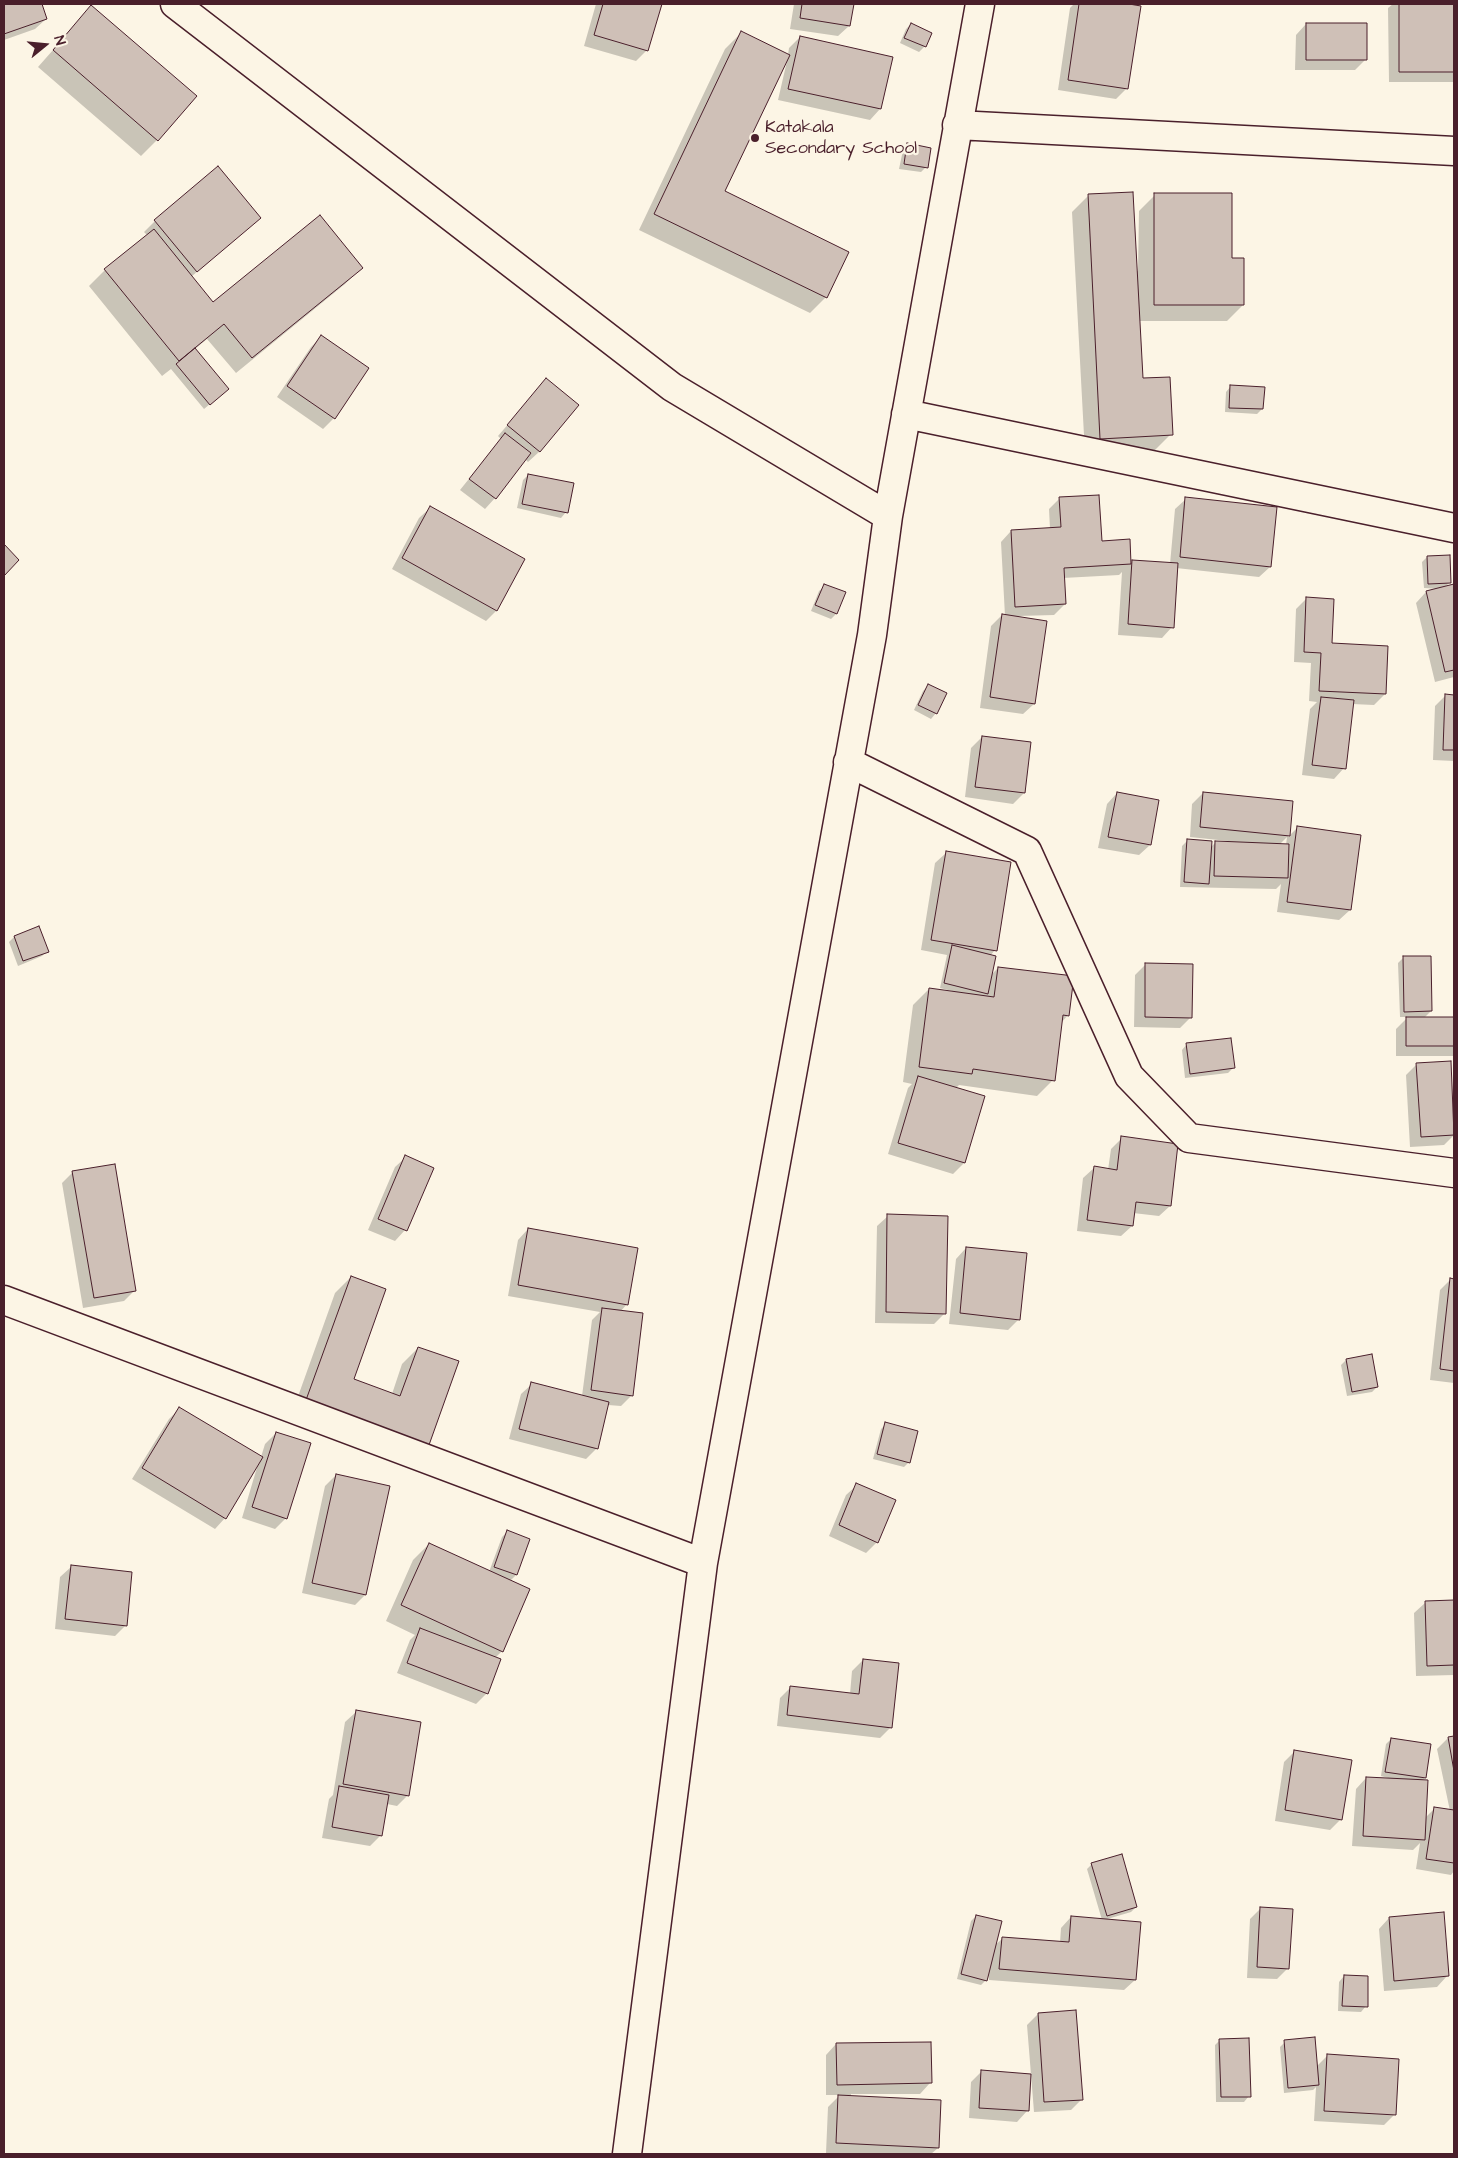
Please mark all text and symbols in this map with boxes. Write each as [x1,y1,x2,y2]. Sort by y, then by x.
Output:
north arrow [20,20,70,70]
text: N [48,33,70,48]
place label: Katakala Secondary School [765,117,917,160]
marker: Katakala Secondary School [749,132,761,144]

